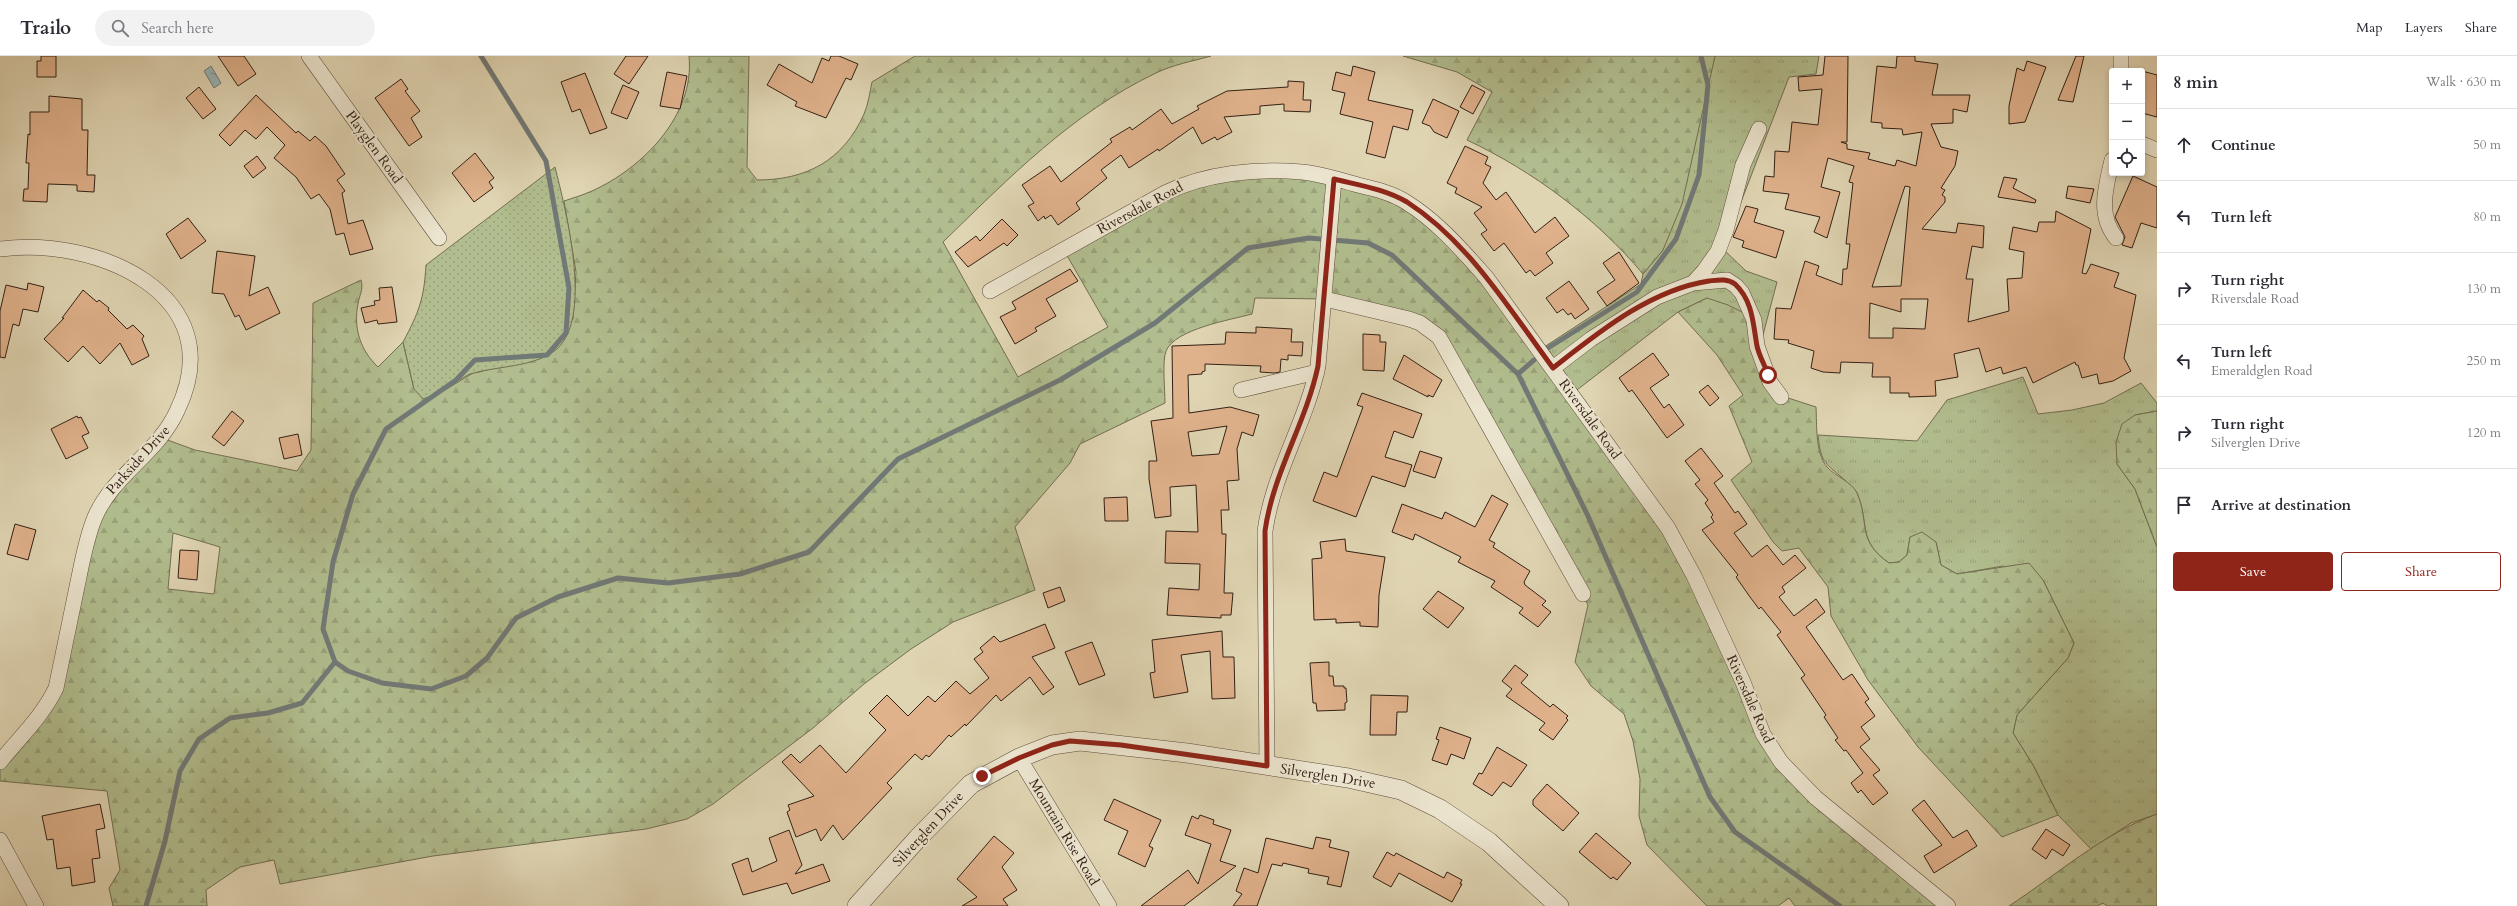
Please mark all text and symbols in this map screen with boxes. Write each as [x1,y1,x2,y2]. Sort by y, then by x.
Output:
search box [95,10,375,46]
text: Trailo [20,15,71,41]
icon: search [109,17,131,39]
text: Search here [141,18,214,38]
text: Map [2356,18,2383,37]
text: Layers [2405,18,2443,37]
text: Share [2465,18,2497,37]
map controls [2109,68,2145,176]
button: + [2109,68,2145,104]
text: 8 min [2173,71,2218,94]
text: Walk · 630 m [2426,73,2501,91]
button: − [2109,104,2145,140]
street label: Playglen Road [341,107,407,188]
icon: ahead [2173,134,2195,156]
text: Continue [2211,135,2276,155]
text: 50 m [2473,136,2501,154]
button: locate [2109,140,2145,176]
street label: Riversdale Road [1094,177,1187,239]
icon: left [2173,206,2195,228]
text: Turn left [2211,207,2272,227]
text: 80 m [2473,208,2501,226]
text: Turn right [2211,270,2284,290]
icon: right [2173,278,2195,300]
text: 130 m [2467,280,2501,298]
text: Riversdale Road [2211,290,2299,308]
text: Turn left [2211,342,2272,362]
icon: left [2173,350,2195,372]
text: 250 m [2467,352,2501,370]
text: Emeraldglen Road [2211,362,2312,380]
route start [1759,366,1777,384]
street label: Riversdale Road [1554,375,1626,463]
text: Turn right [2211,414,2284,434]
street label: Parkside Drive [102,421,174,499]
icon: right [2173,422,2195,444]
text: 120 m [2467,424,2501,442]
text: Silverglen Drive [2211,434,2301,452]
icon: arrive [2173,494,2195,516]
text: Arrive at destination [2211,495,2351,515]
button: Save [2173,552,2333,591]
button: Share [2341,552,2501,591]
street label: Riversdale Road [1722,652,1778,747]
street label: Silverglen Drive [1279,759,1377,793]
route end [973,767,991,785]
street label: Mountain Rise Road [1025,775,1104,890]
street label: Silverglen Drive [888,787,968,871]

